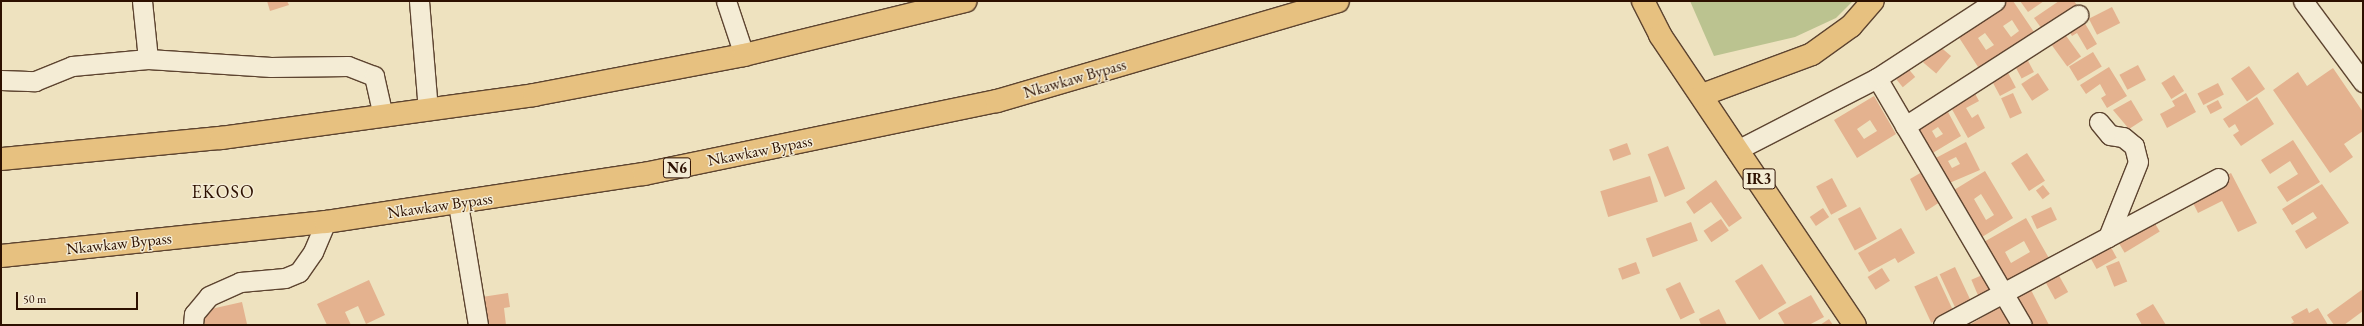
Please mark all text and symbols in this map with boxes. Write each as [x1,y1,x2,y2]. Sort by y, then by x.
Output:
street label: Nkawkaw Bypass [1021,55,1129,103]
street label: Nkawkaw Bypass [706,131,814,171]
road number: N6 [662,155,692,181]
road number: IR3 [1742,166,1776,192]
district label: EKOSO [191,181,255,203]
street label: Nkawkaw Bypass [386,189,494,223]
street label: Nkawkaw Bypass [65,229,173,259]
scale bar [18,284,140,310]
text: 50 m [23,291,46,307]

